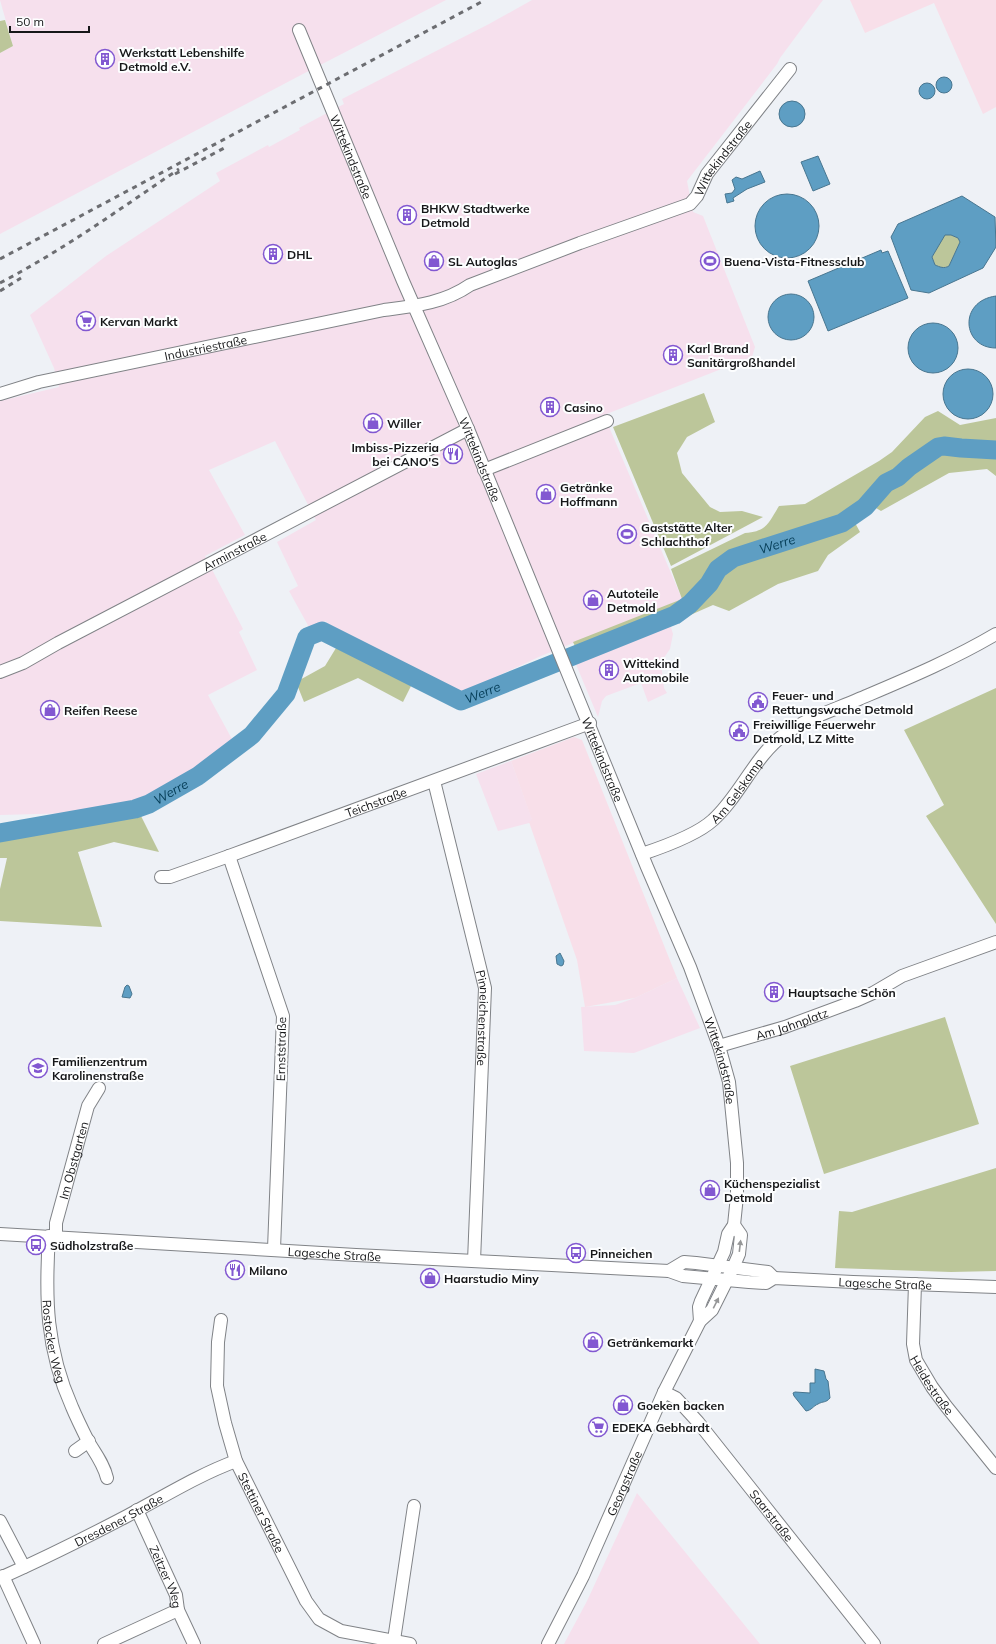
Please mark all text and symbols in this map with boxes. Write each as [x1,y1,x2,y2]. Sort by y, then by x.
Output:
scale bar [10,8,89,34]
text: 50 m [16,14,44,29]
place label: Werkstatt Lebenshilfe Detmold e.V. [119,45,245,74]
building icon: Werkstatt Lebenshilfe Detmold e.V. [94,48,116,70]
street label: Wittekindstraße [327,112,376,201]
street label: Wittekindstraße [691,117,754,198]
place label: BHKW Stadtwerke Detmold [421,201,530,230]
building icon: BHKW Stadtwerke Detmold [396,204,418,226]
building icon: DHL [262,243,284,265]
place label: DHL [287,247,312,262]
shop icon: SL Autoglas [423,250,445,272]
sports icon: Buena-Vista-Fitnessclub [699,250,721,272]
place label: SL Autoglas [448,254,518,269]
place label: Buena-Vista-Fitnessclub [724,254,864,269]
supermarket icon: Kervan Markt [75,310,97,332]
place label: Kervan Markt [100,314,178,329]
street label: Industriestraße [163,331,248,363]
place label: Karl Brand Sanitärgroßhandel [687,341,796,370]
building icon: Karl Brand Sanitärgroßhandel [662,344,684,366]
building icon: Casino [539,396,561,418]
place label: Casino [564,400,603,415]
shop icon: Willer [362,412,384,434]
street label: Wittekindstraße [456,415,504,504]
place label: Willer [387,416,421,431]
place label: Imbiss-Pizzeria bei CANO'S [351,440,439,469]
restaurant icon: Imbiss-Pizzeria bei CANO'S [442,443,464,465]
place label: Getränke Hoffmann [560,480,618,509]
shop icon: Getränke Hoffmann [535,483,557,505]
place label: Gaststätte Alter Schlachthof [641,520,733,549]
sports icon: Gaststätte Alter Schlachthof [616,523,638,545]
street label: Arminstraße [200,528,269,574]
water label: Werre [757,531,797,557]
place label: Autoteile Detmold [607,586,659,615]
shop icon: Autoteile Detmold [582,589,604,611]
place label: Wittekind Automobile [623,656,689,685]
building icon: Wittekind Automobile [598,659,620,681]
water label: Werre [462,678,503,707]
place label: Feuer- und Rettungswache Detmold [772,688,913,717]
public building icon: Feuer- und Rettungswache Detmold [747,691,769,713]
shop icon: Reifen Reese [39,699,61,721]
place label: Reifen Reese [64,703,138,718]
street label: Wittekindstraße [579,715,627,804]
place label: Freiwillige Feuerwehr Detmold, LZ Mitte [753,717,876,746]
public building icon: Freiwillige Feuerwehr Detmold, LZ Mitte [728,720,750,742]
street label: Am Gelskamp [707,755,766,826]
water label: Werre [151,775,191,808]
street label: Teichstraße [343,784,409,820]
street label: Pinneichenstraße [473,968,493,1066]
building icon: Hauptsache Schön [763,981,785,1003]
place label: Hauptsache Schön [788,985,896,1000]
street label: Am Jahnplatz [754,1004,830,1043]
street label: Wittekindstraße [701,1015,739,1105]
street label: Ernststraße [273,1017,289,1081]
place label: Familienzentrum Karolinenstraße [52,1054,147,1083]
school or university icon: Familienzentrum Karolinenstraße [27,1057,49,1079]
street label: Im Obstgarten [55,1120,91,1201]
place label: Küchenspezialist Detmold [724,1176,820,1205]
shop icon: Küchenspezialist Detmold [699,1179,721,1201]
bus stop icon: Südholzstraße [25,1234,47,1256]
place label: Südholzstraße [50,1238,134,1253]
one-way arrow [737,1240,743,1252]
bus stop icon: Pinneichen [565,1242,587,1264]
street label: Lagesche Straße [287,1243,381,1264]
place label: Pinneichen [590,1246,652,1261]
restaurant icon: Milano [224,1259,246,1281]
place label: Milano [249,1263,287,1278]
shop icon: Haarstudio Miny [419,1267,441,1289]
place label: Haarstudio Miny [444,1271,539,1286]
street label: Lagesche Straße [838,1274,932,1292]
one-way arrow [713,1297,719,1308]
street label: Rostocker Weg [40,1299,69,1385]
shop icon: Getränkemarkt [582,1331,604,1353]
place label: Getränkemarkt [607,1335,694,1350]
street label: Heidestraße [907,1352,957,1418]
shop icon: Goeken backen [612,1394,634,1416]
place label: Goeken backen [637,1398,724,1413]
supermarket icon: EDEKA Gebhardt [587,1416,609,1438]
place label: EDEKA Gebhardt [612,1420,710,1435]
street label: Georgstraße [603,1448,645,1518]
street label: Stettiner Straße [235,1470,288,1555]
street label: Saarstraße [747,1486,797,1544]
street label: Dresdener Straße [72,1490,165,1549]
street label: Zeitzer Weg [147,1543,185,1609]

